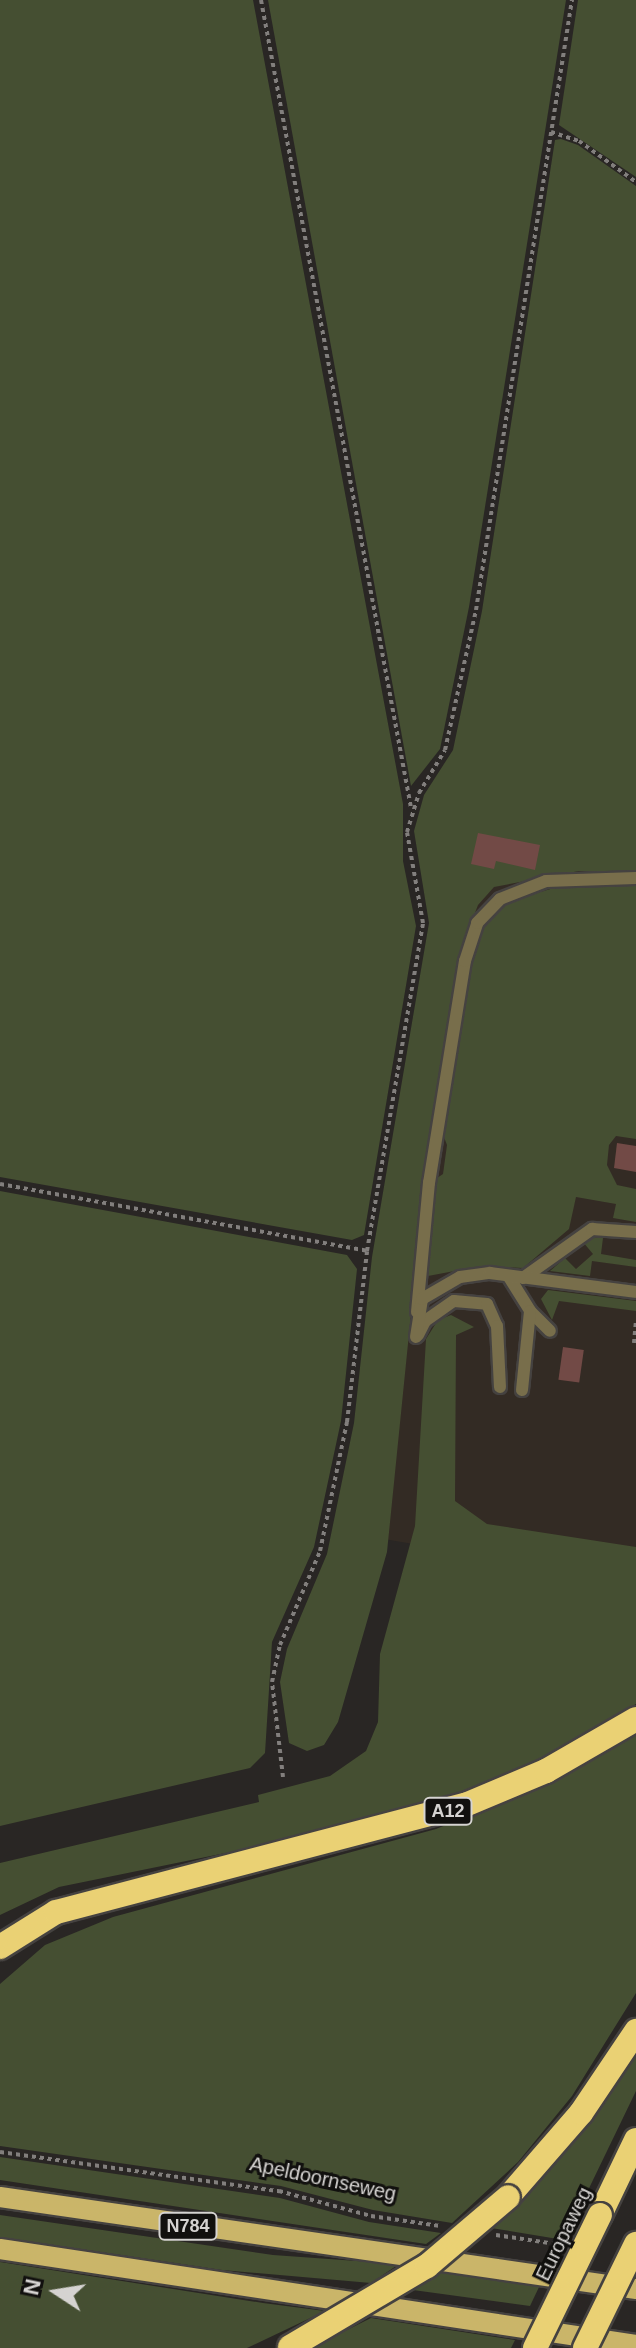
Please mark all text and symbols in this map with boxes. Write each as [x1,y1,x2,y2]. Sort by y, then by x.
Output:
road number: A12 [422,1797,474,1825]
street label: Apeldoornseweg [248,2152,398,2206]
street label: Europaweg [531,2183,597,2285]
road number: N784 [158,2212,218,2240]
north arrow [16,2252,96,2332]
text: N [18,2277,46,2297]

